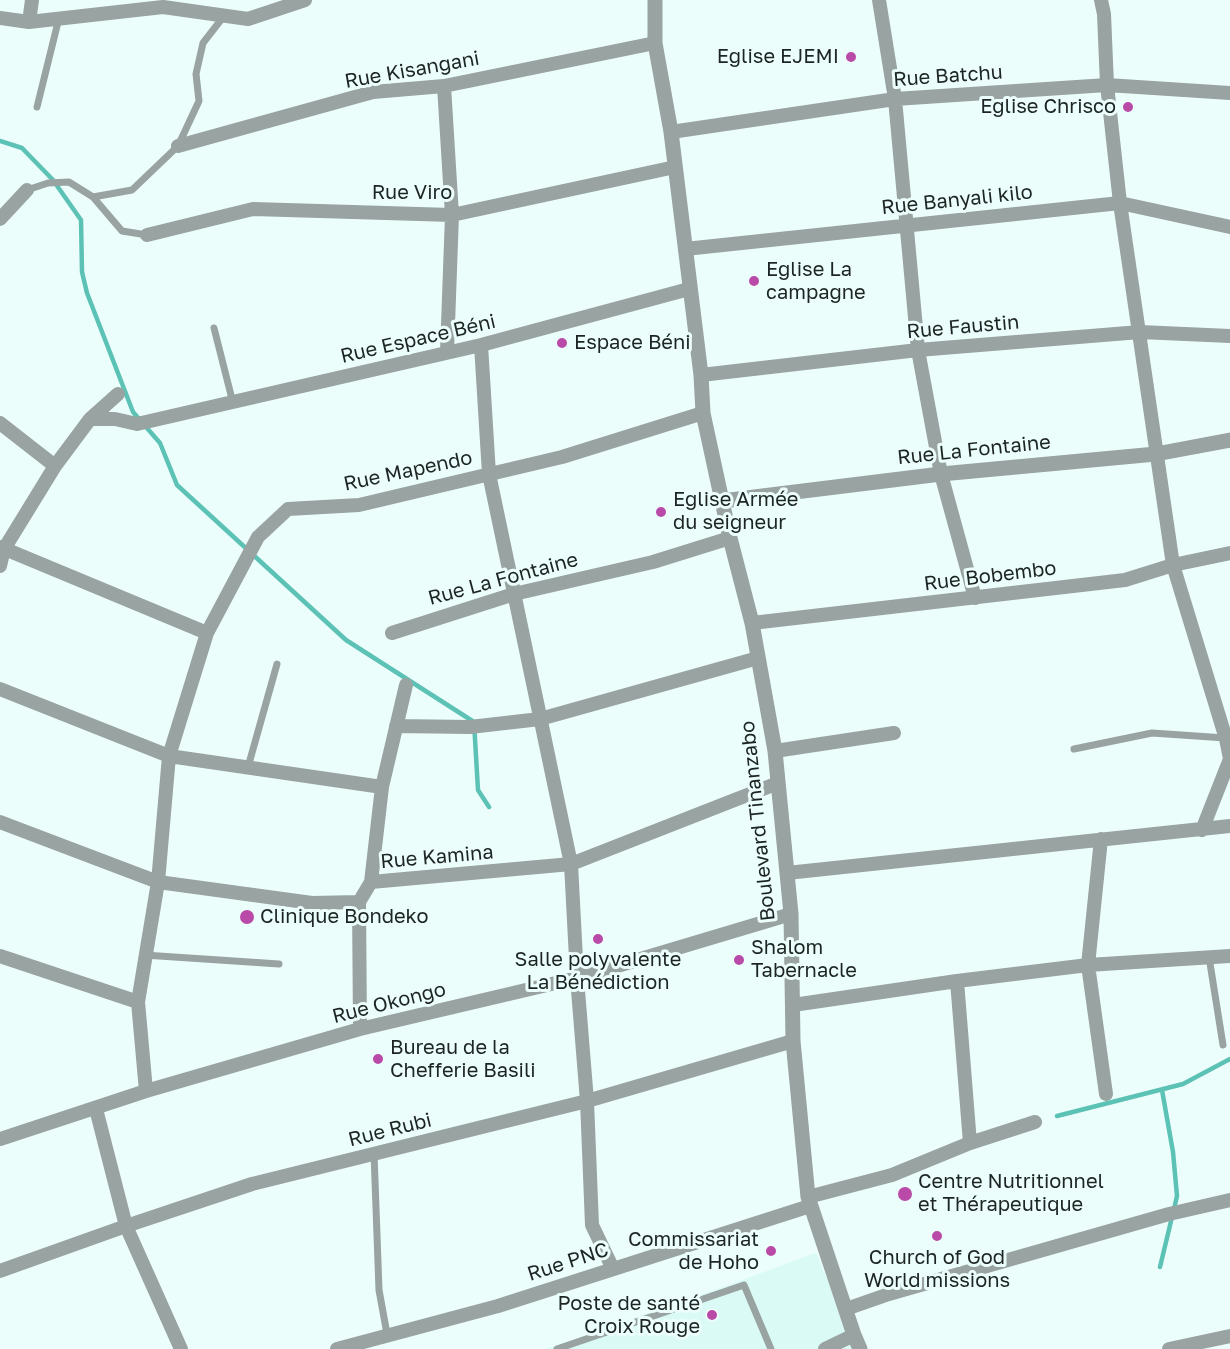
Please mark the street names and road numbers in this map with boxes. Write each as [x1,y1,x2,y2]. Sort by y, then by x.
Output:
street label: Rue Kisangani [343,46,481,94]
street label: Rue Batchu [892,60,1004,92]
street label: Rue Banyali kilo [880,180,1034,220]
street label: Rue Viro [372,181,452,205]
street label: Rue Espace Béni [338,309,498,369]
street label: Rue Faustin [906,310,1020,344]
street label: Rue La Fontaine [896,430,1052,470]
street label: Rue Mapendo [341,446,475,496]
street label: Rue La Fontaine [425,547,581,611]
street label: Rue Bobembo [922,556,1058,596]
street label: Boulevard Tinanzabo [736,720,780,922]
street label: Rue Kamina [379,840,495,874]
street label: Rue Okongo [330,977,448,1029]
street label: Rue Rubi [346,1108,434,1152]
street label: Rue PNC [524,1238,612,1286]

